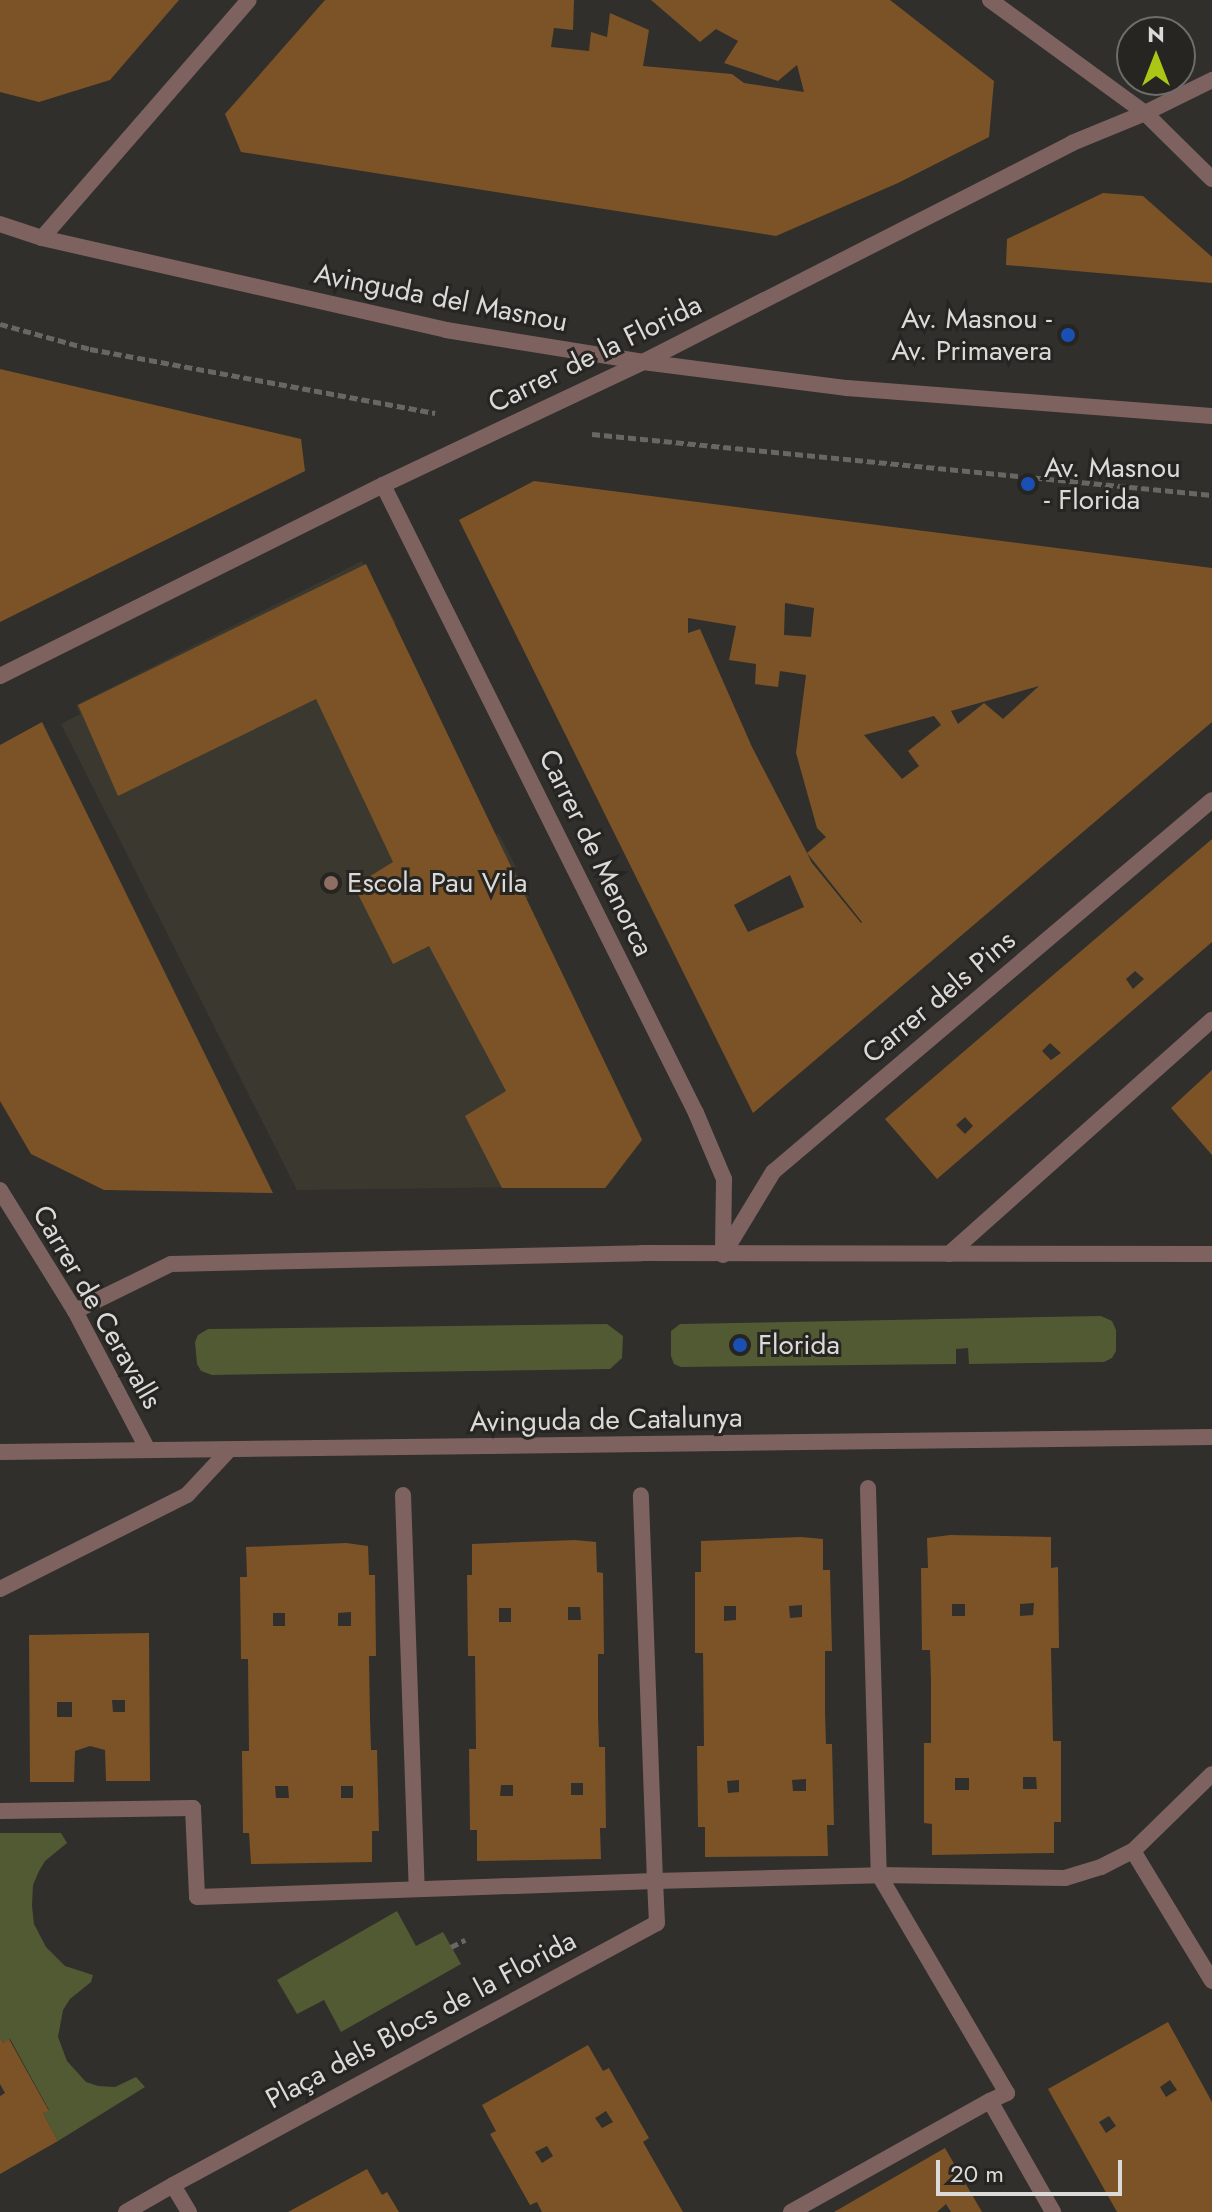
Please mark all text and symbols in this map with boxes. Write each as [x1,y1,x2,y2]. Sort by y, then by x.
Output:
north arrow [1116,16,1196,96]
text: N [1147,18,1165,50]
street label: Avinguda del Masnou [312,257,570,339]
street label: Carrer de la Florida [483,288,707,420]
place label: Av. Masnou - Av. Primavera [891,302,1052,368]
marker: Av. Masnou - Av. Primavera [1059,326,1077,344]
place label: Av. Masnou - Florida [1044,451,1181,517]
marker: Av. Masnou - Florida [1019,475,1037,493]
street label: Carrer de Menorca [531,744,661,962]
place label: Escola Pau Vila [347,866,527,900]
marker: Escola Pau Vila [322,874,340,892]
street label: Carrer dels Pins [856,923,1022,1071]
street label: Carrer de Ceravalls [25,1199,169,1415]
place label: Florida [758,1328,840,1362]
marker: Florida [729,1334,751,1356]
street label: Avinguda de Catalunya [469,1401,743,1439]
street label: Plaça dels Blocs de la Florida [260,1924,582,2116]
scale bar [940,2144,1126,2194]
text: 20 m [950,2156,1004,2191]

